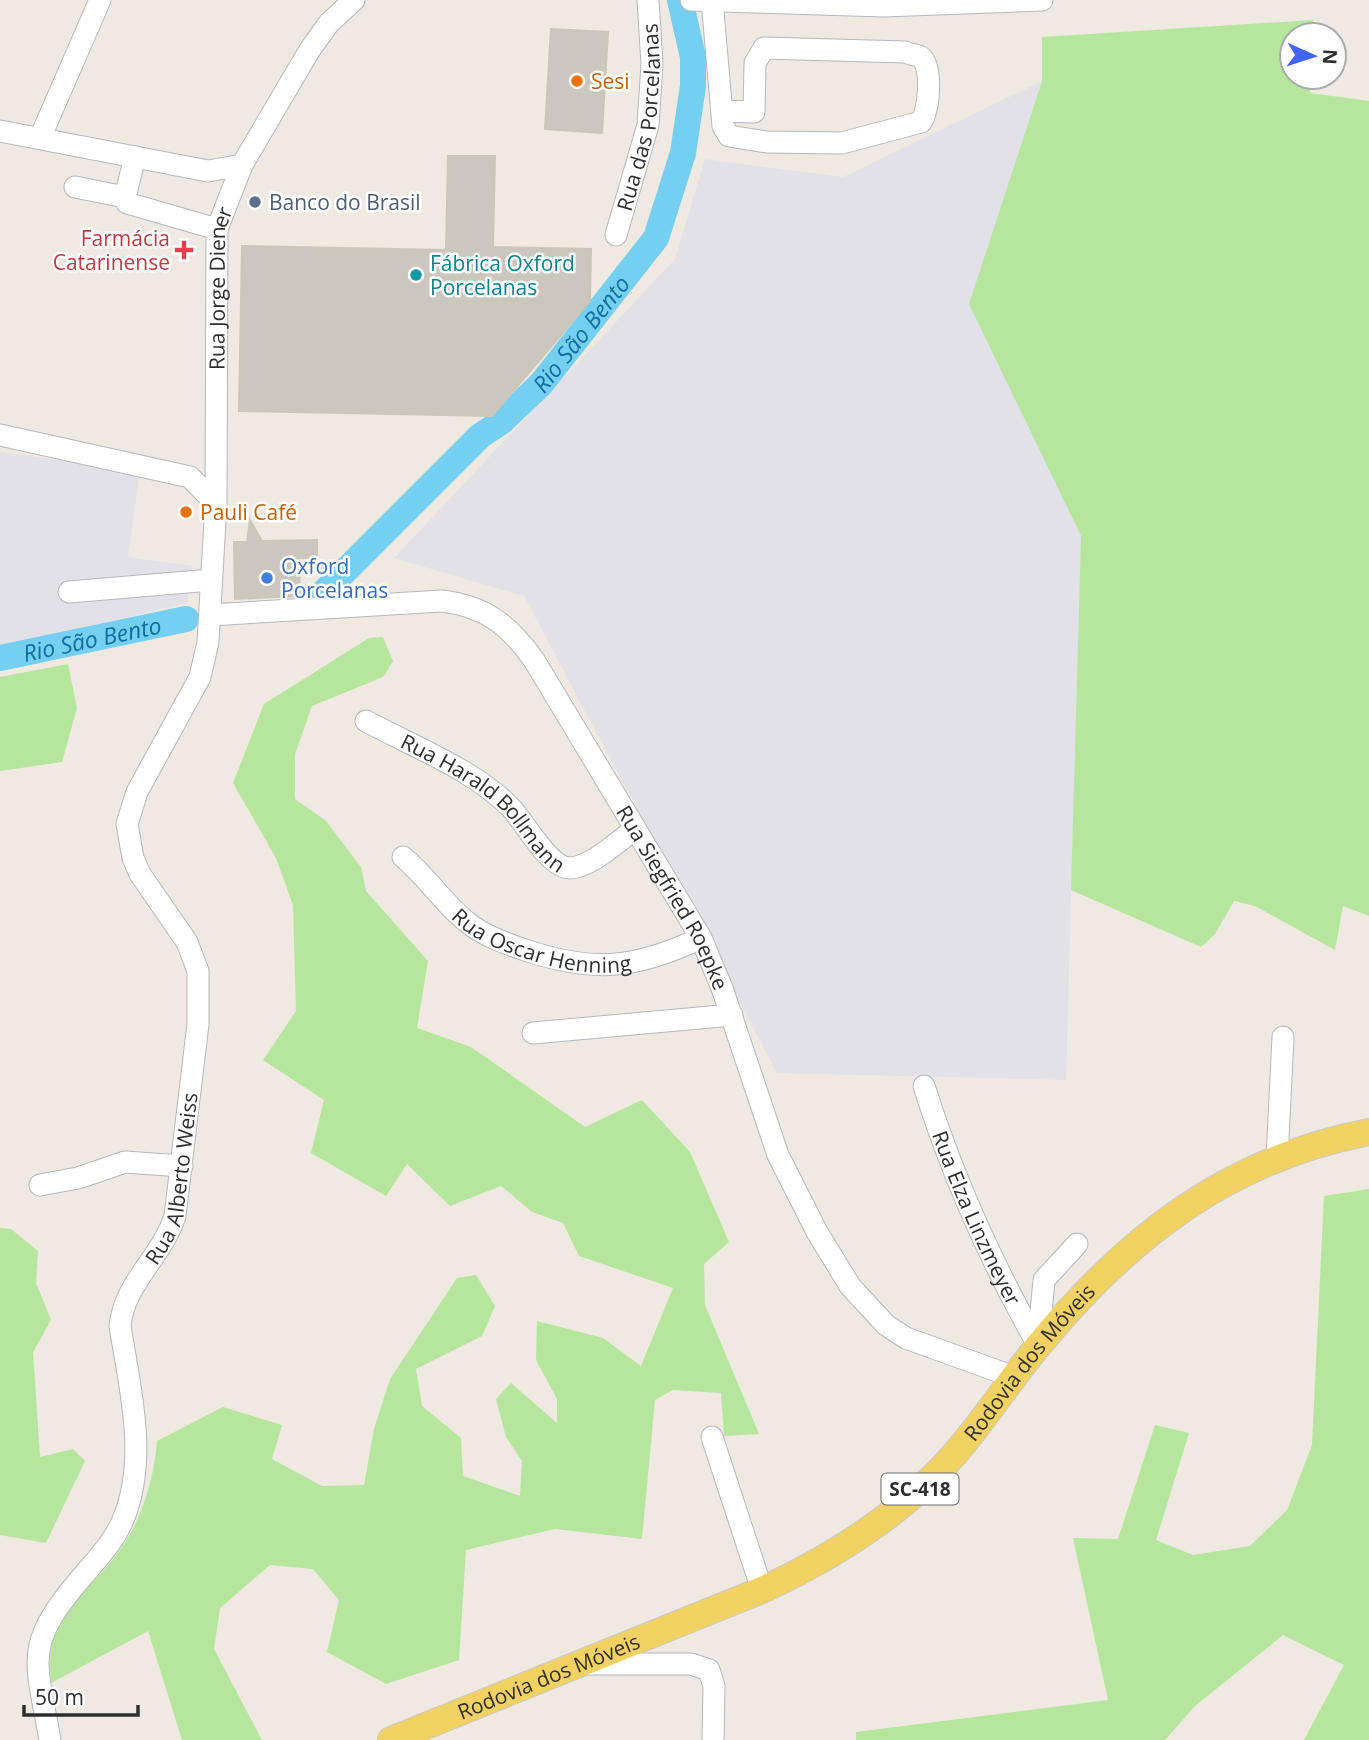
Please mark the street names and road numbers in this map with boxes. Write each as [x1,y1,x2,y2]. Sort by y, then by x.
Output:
street label: Rua das Porcelanas [610,23,666,214]
street label: Rua Jorge Diener [202,202,239,370]
street label: Rua Harald Bollmann [396,727,571,879]
street label: Rua Siegfried Roepke [610,800,735,994]
street label: Rua Oscar Henning [446,902,633,979]
street label: Rua Alberto Weiss [138,1091,204,1270]
street label: Rua Elza Linzmeyer [926,1127,1028,1310]
street label: Rodovia dos Móveis [957,1277,1101,1446]
road number: SC-418 [881,1474,958,1504]
street label: Rodovia dos Móveis [453,1627,644,1726]

